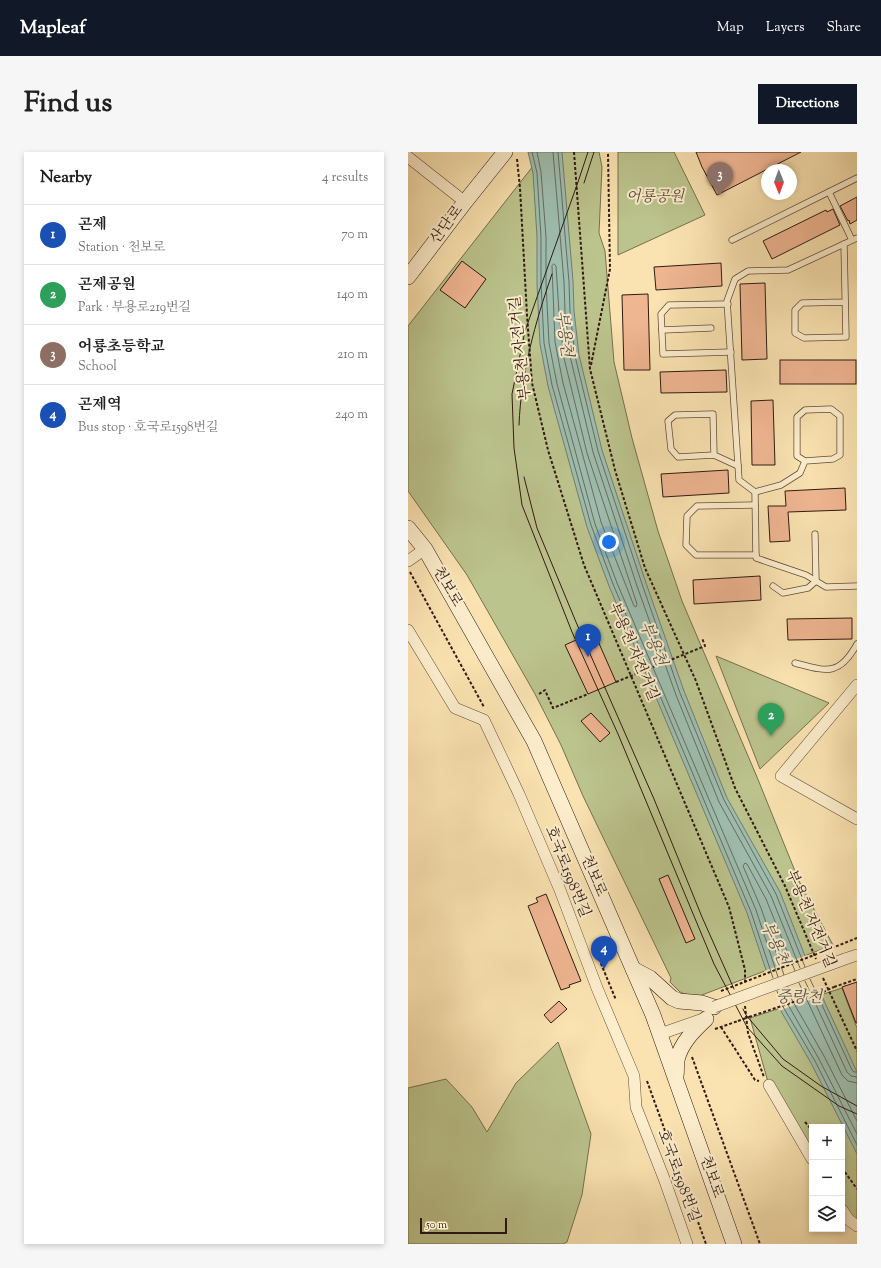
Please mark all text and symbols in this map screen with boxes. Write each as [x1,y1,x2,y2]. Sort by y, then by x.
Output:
text: Mapleaf [20,15,86,42]
text: Map [717,18,744,38]
text: Layers [766,18,804,38]
text: Share [826,18,861,38]
text: Find us [24,84,112,124]
button: Directions [758,84,857,124]
pin: 3 [707,162,733,195]
north arrow [761,164,797,200]
text: Nearby [40,166,92,190]
text: 4 results [322,169,368,187]
park label: 어룡공원 [626,187,685,208]
street label: 산단로 [426,201,469,249]
text: 곤제 [78,215,107,236]
text: 1 [51,226,55,244]
text: 70 m [341,226,368,244]
text: Station · 천보로 [78,239,165,257]
text: 곤제공원 [78,275,136,296]
text: 2 [50,286,56,304]
text: 140 m [337,286,368,304]
street label: 부용천 자전거길 [505,295,537,401]
text: Park · 부용로219번길 [78,299,191,317]
water label: 부용천 [548,309,578,360]
text: 어룡초등학교 [78,337,165,358]
text: 3 [50,346,56,364]
text: 210 m [337,346,368,364]
text: School [78,358,117,376]
text: 곤제역 [78,395,121,416]
text: 4 [50,406,56,424]
text: 240 m [335,406,368,424]
text: Bus stop · 호국로1598번길 [78,419,219,437]
your location [599,532,619,552]
street label: 천보로 [427,563,467,612]
street label: 부용천 자전거길 [603,600,663,704]
water label: 부용천 [633,618,672,671]
pin: 1 [575,624,601,657]
pin: 2 [758,703,784,736]
street label: 호국로1598번길 [539,823,595,921]
street label: 천보로 [575,852,611,901]
street label: 부용천 자전거길 [780,867,840,971]
water label: 부용천 [754,918,795,971]
pin: 4 [591,936,617,969]
water label: 중랑천 [776,987,824,1010]
map controls [809,1124,845,1232]
button: + [809,1124,845,1160]
street label: 호국로1598번길 [651,1127,705,1225]
street label: 천보로 [694,1153,728,1201]
button: − [809,1160,845,1196]
button: layers [809,1196,845,1232]
scale bar [420,1216,507,1235]
text: 50 m [426,1217,447,1233]

